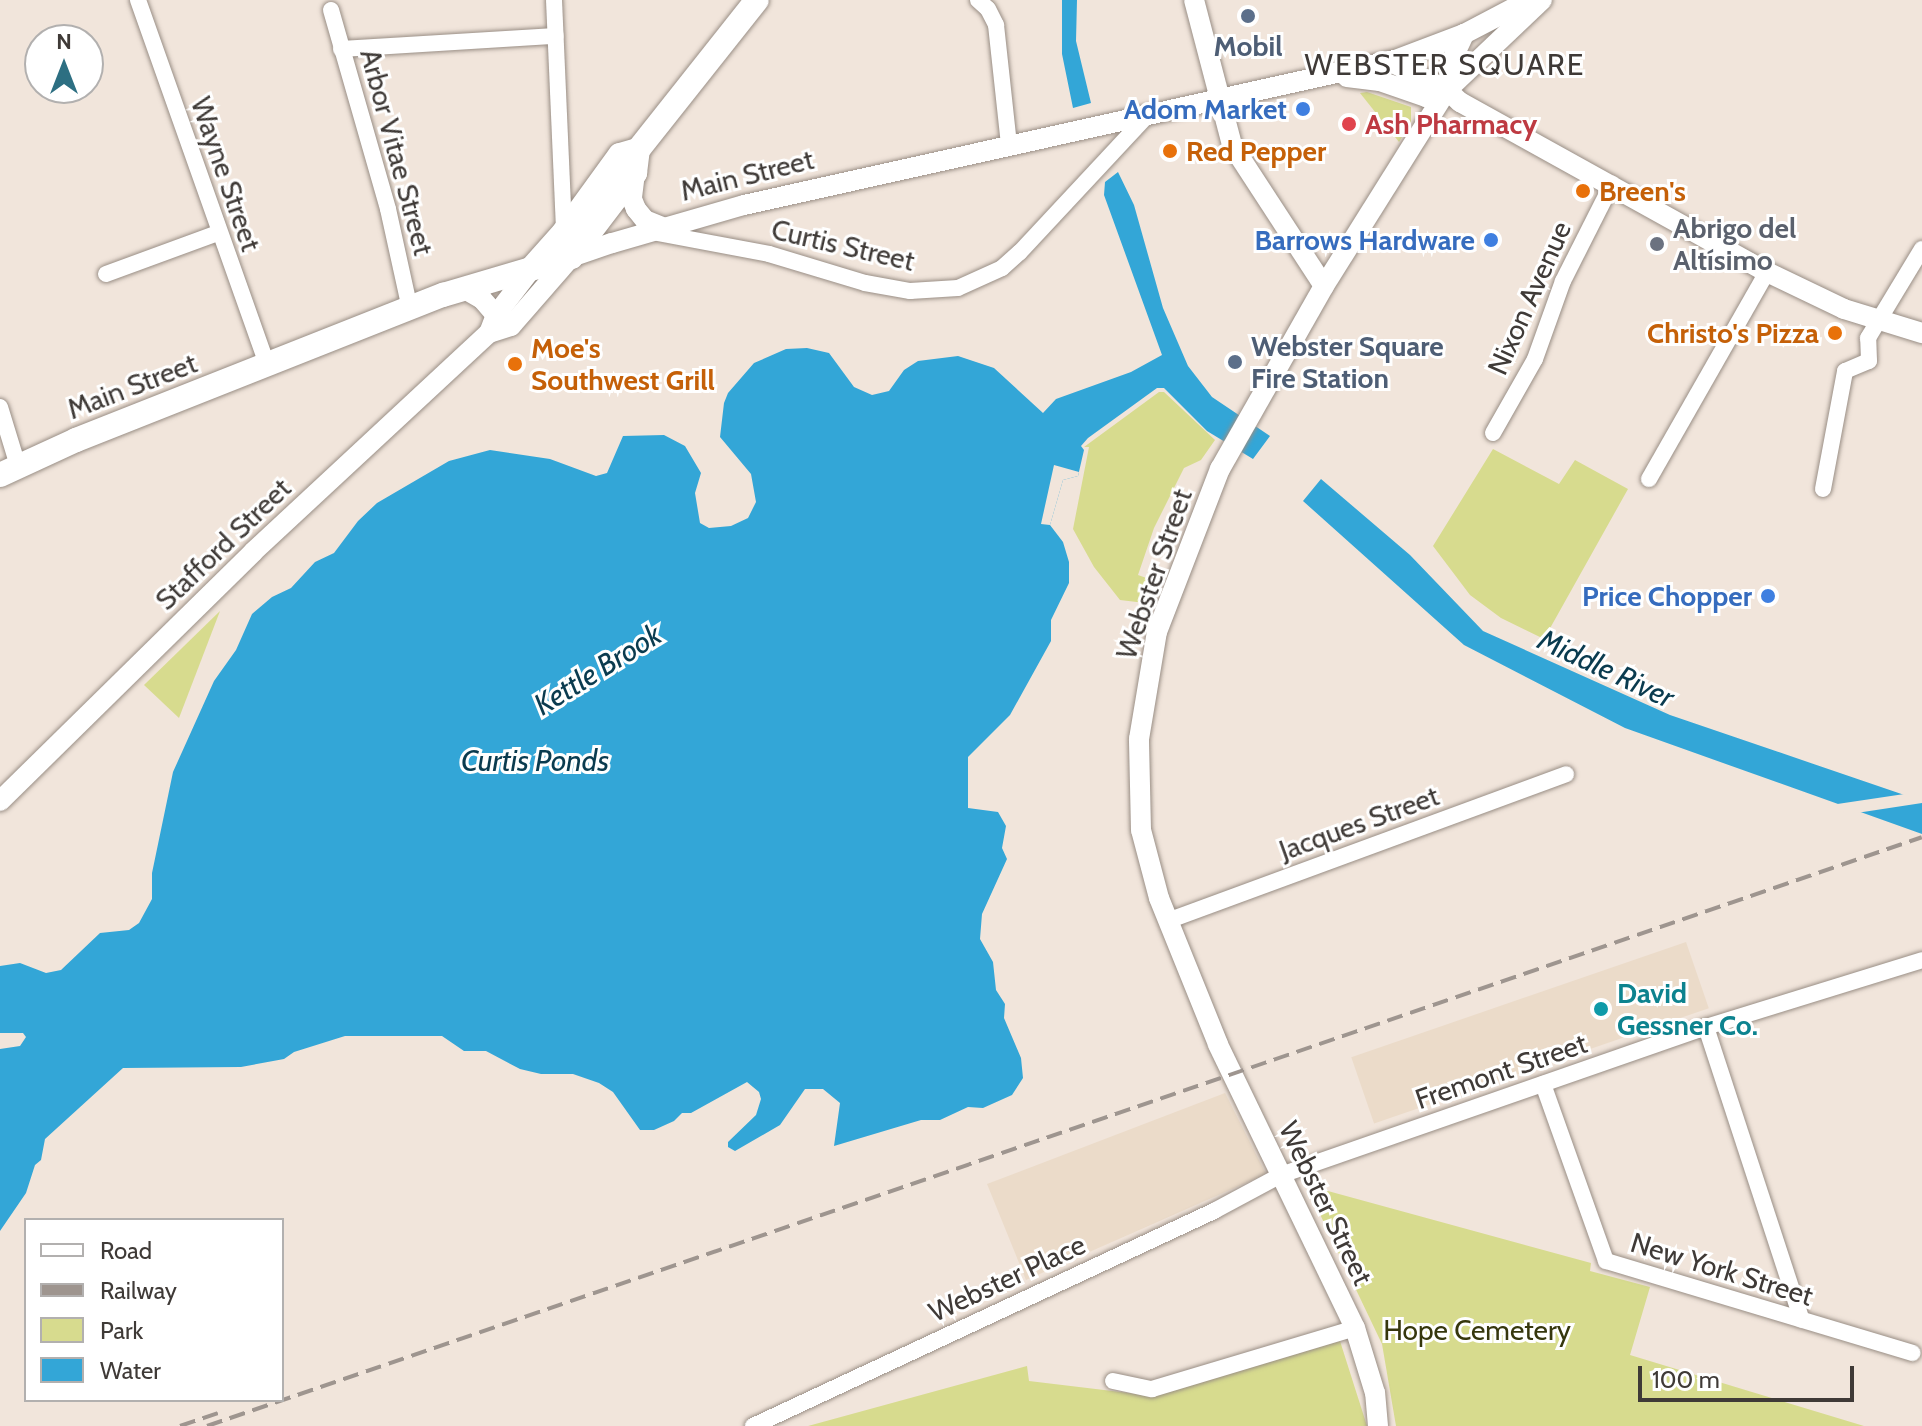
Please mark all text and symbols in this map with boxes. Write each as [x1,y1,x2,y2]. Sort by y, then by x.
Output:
marker: Mobil [1239,7,1257,25]
north arrow [24,24,104,104]
text: N [56,28,72,55]
place label: Mobil [1214,29,1282,63]
street label: Arbor Vitae Street [353,45,441,259]
district label: WEBSTER SQUARE [1305,47,1585,83]
place label: Adom Market [1124,92,1287,126]
street label: Wayne Street [184,93,268,255]
marker: Adom Market [1294,100,1312,118]
place label: Ash Pharmacy [1365,107,1537,141]
marker: Ash Pharmacy [1340,115,1358,133]
place label: Red Pepper [1186,134,1326,168]
street label: Main Street [677,142,817,208]
marker: Red Pepper [1161,142,1179,160]
place label: Breen's [1599,174,1686,208]
marker: Breen's [1574,182,1592,200]
place label: Abrigo del Altísimo [1673,211,1796,277]
street label: Curtis Street [768,212,918,278]
street label: Nixon Avenue [1480,216,1578,380]
place label: Barrows Hardware [1254,223,1475,257]
marker: Barrows Hardware [1482,231,1500,249]
marker: Abrigo del Altísimo [1648,235,1666,253]
place label: Christo's Pizza [1647,316,1819,350]
marker: Christo's Pizza [1826,324,1844,342]
place label: Webster Square Fire Station [1251,329,1444,395]
place label: Moe's Southwest Grill [531,331,715,397]
street label: Main Street [63,346,201,426]
marker: Webster Square Fire Station [1226,353,1244,371]
marker: Moe's Southwest Grill [506,355,524,373]
street label: Stafford Street [149,471,297,617]
street label: Webster Street [1109,485,1199,663]
place label: Price Chopper [1582,579,1752,613]
marker: Price Chopper [1759,587,1777,605]
water label: Kettle Brook [528,617,668,723]
water label: Middle River [1532,622,1680,716]
water label: Curtis Ponds [461,743,609,779]
street label: Jacques Street [1275,779,1443,867]
place label: David Gessner Co. [1617,976,1758,1042]
marker: David Gessner Co. [1592,1000,1610,1018]
street label: Fremont Street [1411,1026,1591,1116]
street label: Webster Street [1272,1116,1380,1290]
legend [24,1218,284,1402]
street label: New York Street [1627,1225,1817,1313]
street label: Webster Place [924,1227,1090,1329]
text: Road [100,1236,152,1265]
text: Railway [100,1276,177,1305]
park label: Hope Cemetery [1383,1313,1571,1347]
text: Park [100,1316,143,1345]
scale bar [1642,1350,1858,1400]
text: Water [100,1356,161,1385]
text: 100 m [1652,1365,1720,1394]

